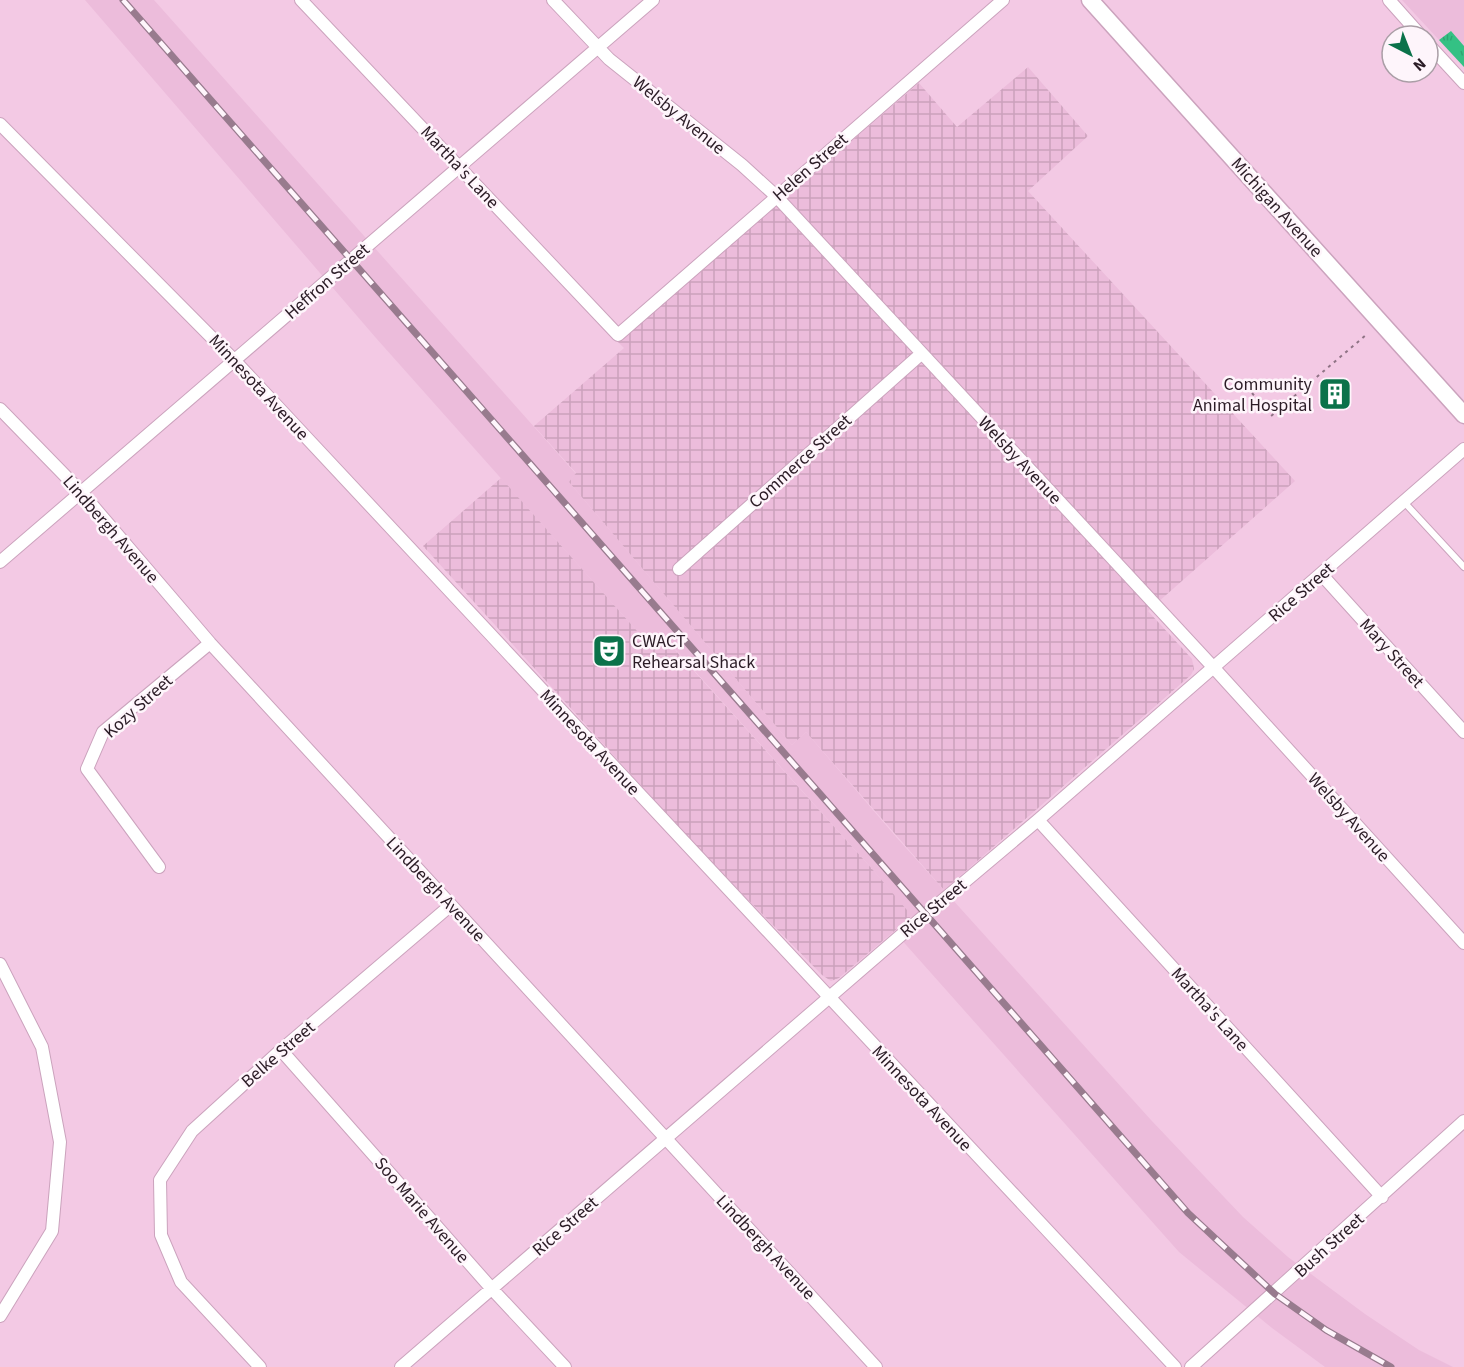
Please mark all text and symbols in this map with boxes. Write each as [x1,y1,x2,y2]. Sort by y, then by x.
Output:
north arrow [1380,24,1440,84]
text: N [1408,53,1431,76]
street label: Welsby Avenue [627,70,730,161]
street label: Martha's Lane [415,120,505,214]
street label: Helen Street [767,128,854,207]
street label: Michigan Avenue [1225,152,1328,263]
street label: Heffron Street [279,237,375,325]
street label: Minnesota Avenue [203,329,315,446]
place label: Community Animal Hospital [1193,372,1313,418]
building icon: Community Animal Hospital [1317,376,1353,412]
street label: Commerce Street [744,408,857,514]
street label: Welsby Avenue [972,411,1067,510]
street label: Lindbergh Avenue [57,470,165,589]
street label: Rice Street [1263,557,1340,628]
street label: Mary Street [1354,613,1430,694]
place label: CWACT Rehearsal Shack [632,629,755,675]
theatre icon: CWACT Rehearsal Shack [591,633,627,669]
street label: Kozy Street [99,669,178,744]
street label: Minnesota Avenue [534,684,646,801]
street label: Welsby Avenue [1302,767,1396,868]
street label: Lindbergh Avenue [380,831,491,948]
street label: Rice Street [895,873,972,944]
street label: Martha's Lane [1165,962,1254,1057]
street label: Belke Street [236,1015,321,1093]
street label: Minnesota Avenue [866,1040,978,1157]
street label: Soo Marie Avenue [368,1152,475,1269]
street label: Lindbergh Avenue [710,1189,821,1306]
street label: Rice Street [527,1191,604,1262]
street label: Bush Street [1289,1207,1370,1284]

